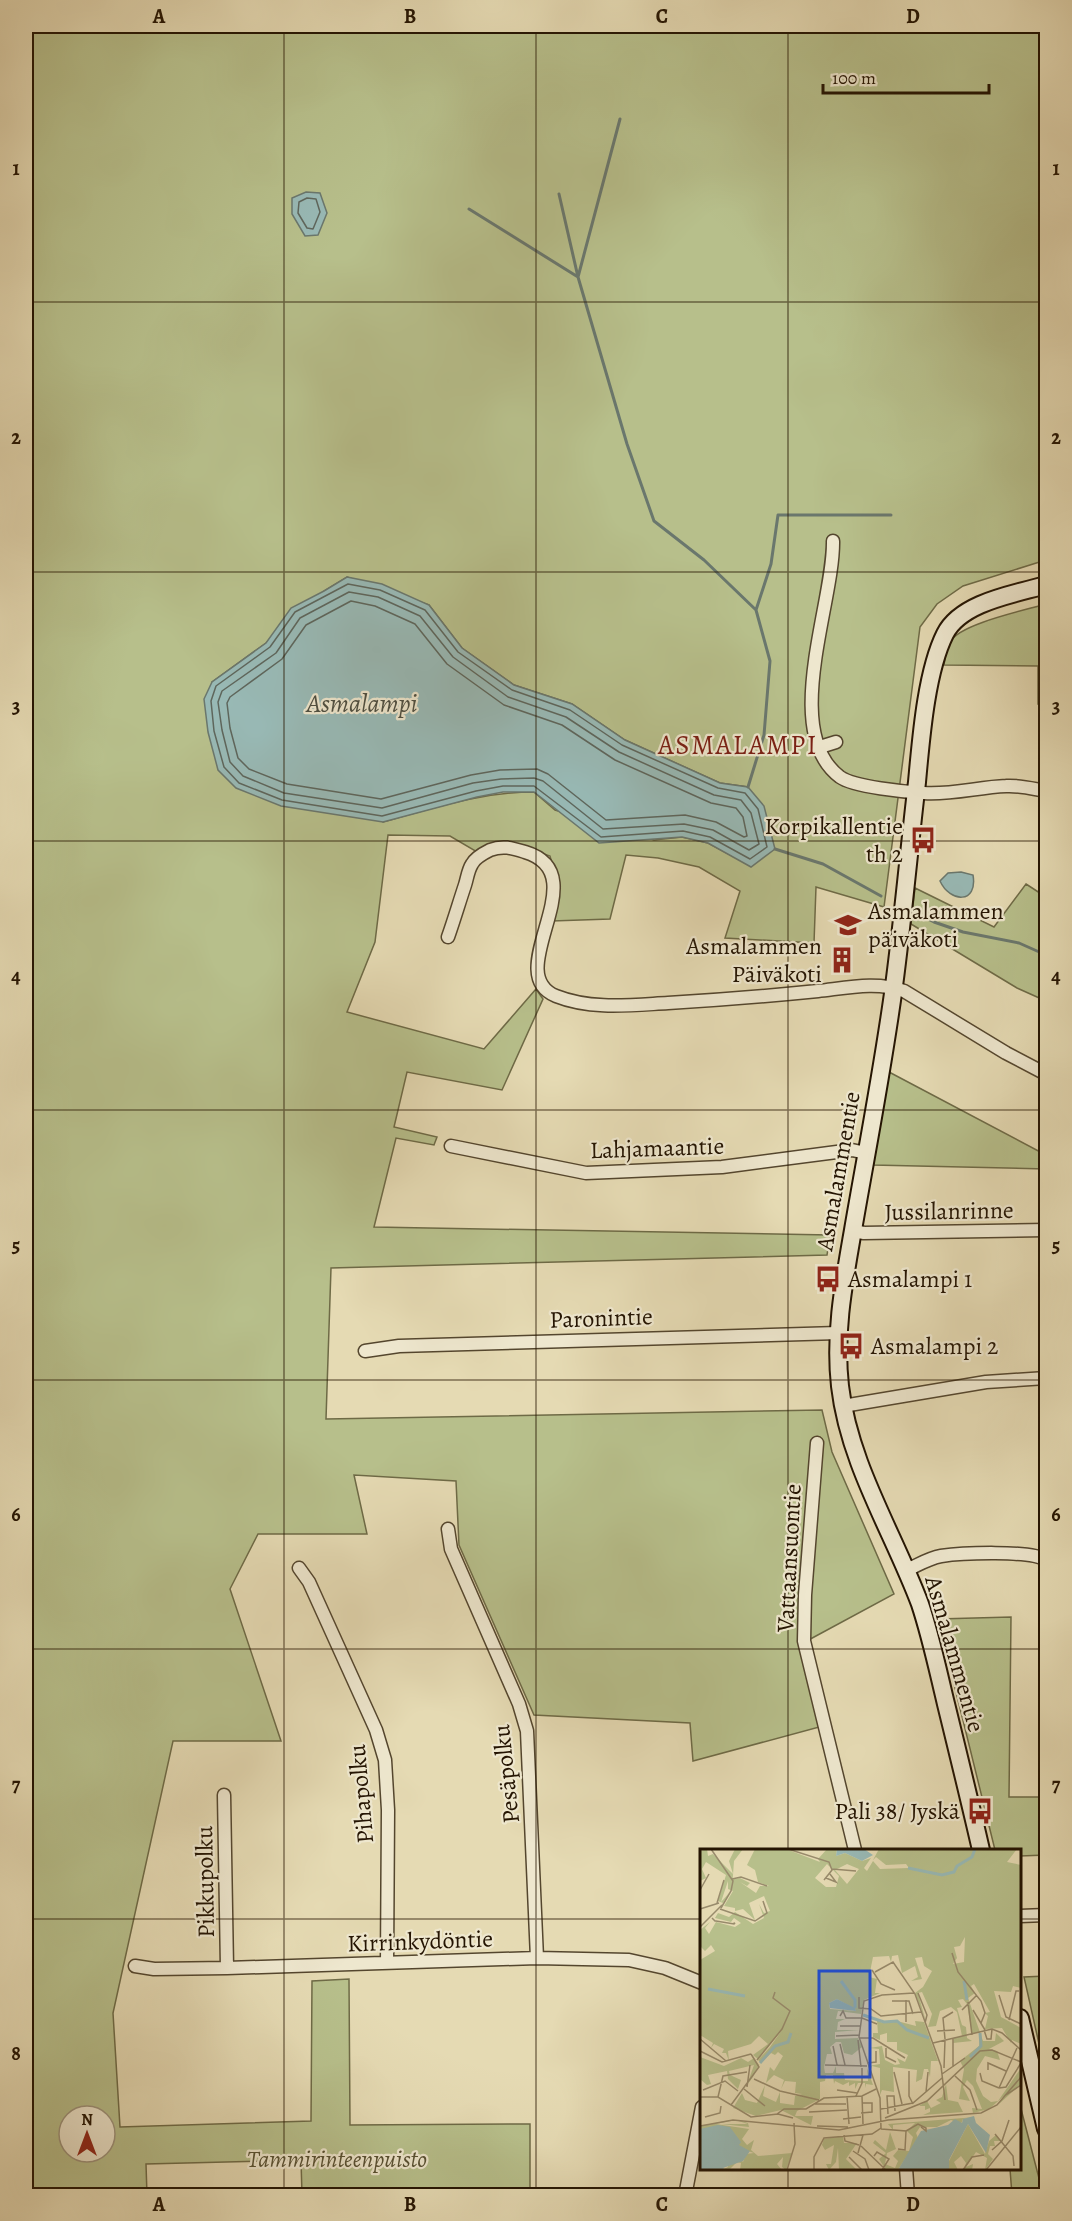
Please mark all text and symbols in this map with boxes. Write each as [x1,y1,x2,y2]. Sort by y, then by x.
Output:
text: A [152,3,166,30]
text: B [404,3,416,30]
text: C [656,3,668,30]
text: D [906,3,920,30]
scale bar [823,57,990,95]
text: 100 m [832,66,876,90]
text: 1 [12,155,20,182]
text: 1 [1052,155,1060,182]
text: 2 [11,424,21,451]
text: 2 [1051,424,1061,451]
water label: Asmalampi [305,686,418,721]
text: 3 [12,693,20,720]
text: 3 [1052,693,1060,720]
district label: ASMALAMPI [657,727,818,763]
place label: Korpikallentie th 2 [764,810,903,870]
bus stop icon: Korpikallentie th 2 [908,825,938,855]
place label: Asmalammen päiväkoti [867,895,1004,955]
school or university icon: Asmalammen päiväkoti [833,910,863,940]
place label: Asmalammen Päiväkoti [685,930,822,990]
building icon: Asmalammen Päiväkoti [827,945,857,975]
text: 4 [11,963,21,990]
text: 4 [1051,963,1061,990]
street label: Asmalammentie [808,1089,868,1254]
street label: Lahjamaantie [589,1130,725,1166]
street label: Jussilanrinne [884,1194,1014,1228]
text: 5 [12,1232,20,1259]
text: 5 [1052,1232,1060,1259]
place label: Asmalampi 1 [847,1263,972,1295]
bus stop icon: Asmalampi 1 [813,1264,843,1294]
street label: Paronintie [549,1300,653,1336]
place label: Asmalampi 2 [870,1330,998,1362]
bus stop icon: Asmalampi 2 [836,1331,866,1361]
street label: Vattaansuontie [769,1483,809,1634]
text: 6 [11,1501,21,1528]
text: 6 [1051,1501,1061,1528]
street label: Asmalammentie [917,1571,993,1736]
street label: Pesäpolku [485,1723,527,1825]
street label: Pihapolku [341,1743,381,1845]
text: 7 [12,1771,21,1798]
text: 7 [1052,1771,1061,1798]
place label: Pali 38/ Jyskä [835,1795,961,1827]
bus stop icon: Pali 38/ Jyskä [965,1796,995,1826]
street label: Pikkupolku [188,1826,222,1938]
inset map [700,1849,1021,2170]
street label: Kirrinkydöntie [347,1922,493,1960]
text: 8 [11,2040,21,2067]
text: 8 [1051,2040,1061,2067]
north arrow [57,2104,117,2164]
text: N [81,2109,93,2131]
park label: Tammirinteenpuisto [247,2143,427,2175]
text: A [152,2191,166,2218]
text: B [404,2191,416,2218]
text: C [656,2191,668,2218]
text: D [906,2191,920,2218]

